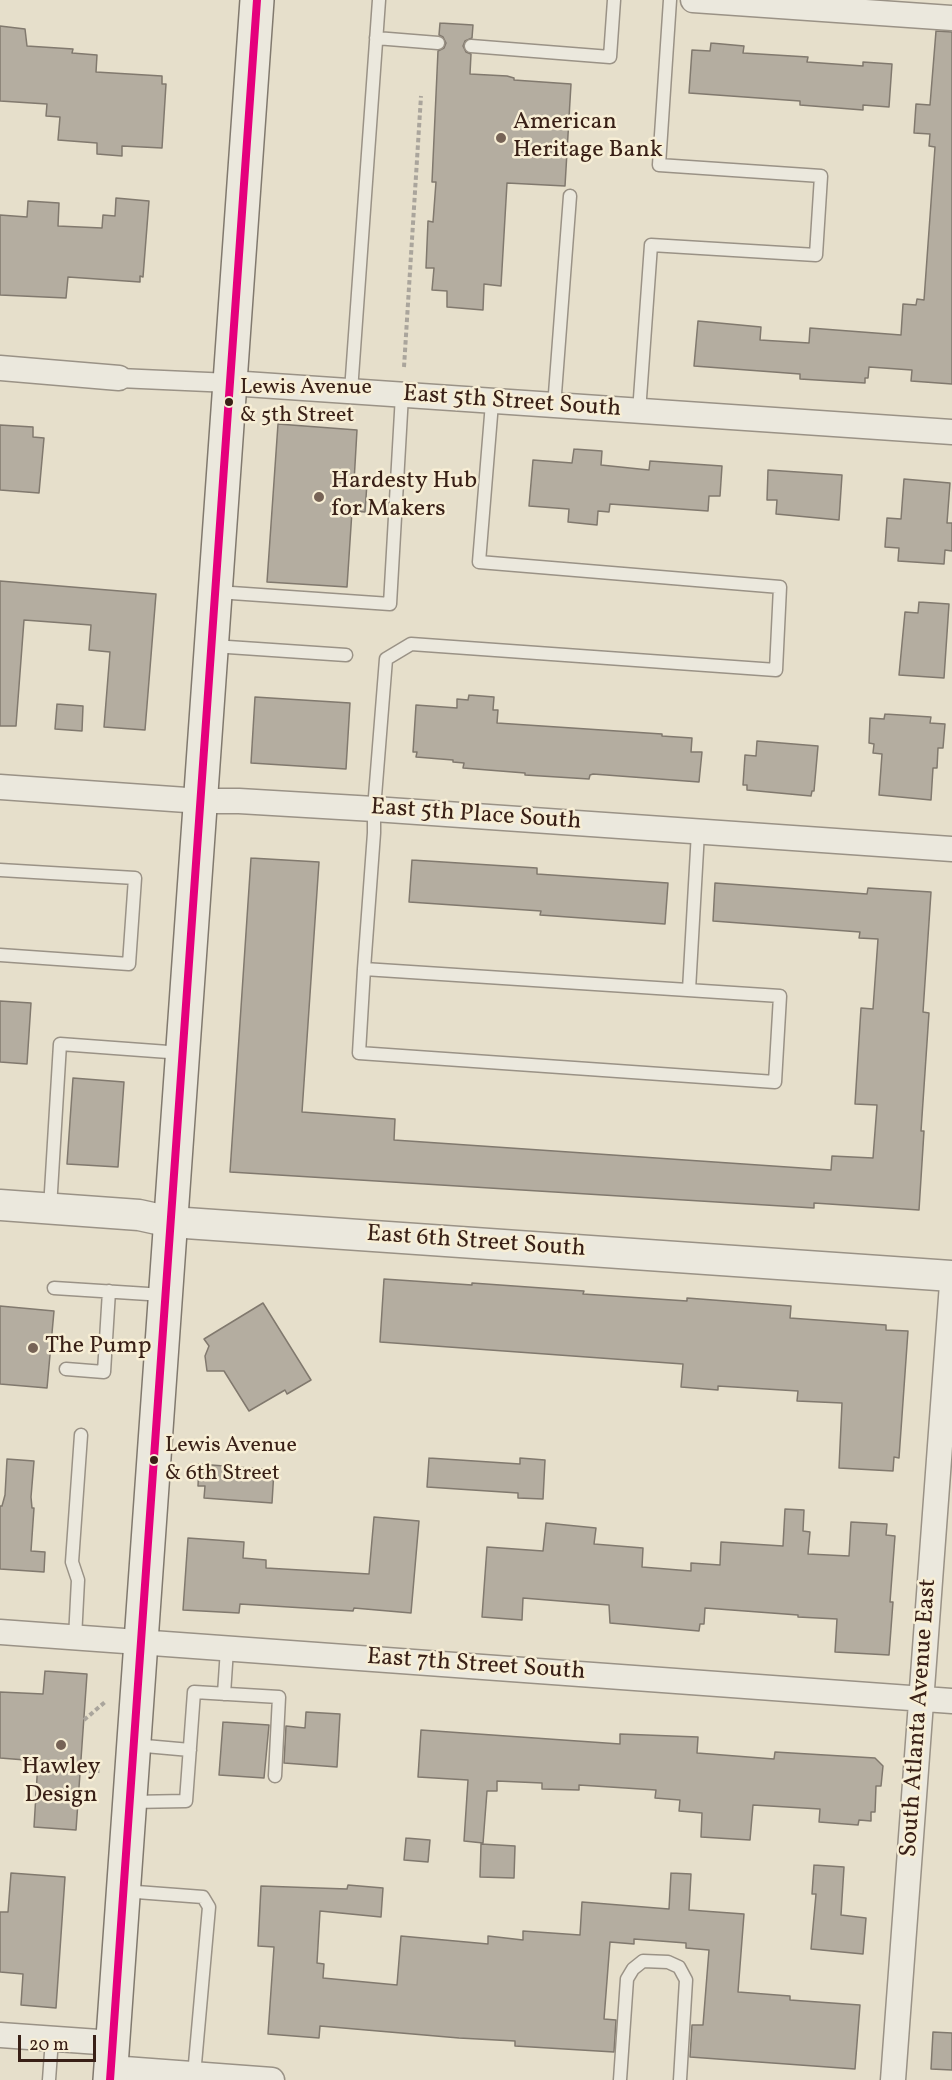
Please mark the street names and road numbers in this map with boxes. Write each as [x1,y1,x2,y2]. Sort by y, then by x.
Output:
street label: East 5th Street South [402,381,622,425]
street label: East 5th Place South [370,794,582,838]
street label: East 6th Street South [365,1221,587,1265]
street label: South Atlanta Avenue East [896,1578,944,1858]
street label: East 7th Street South [366,1644,586,1688]

